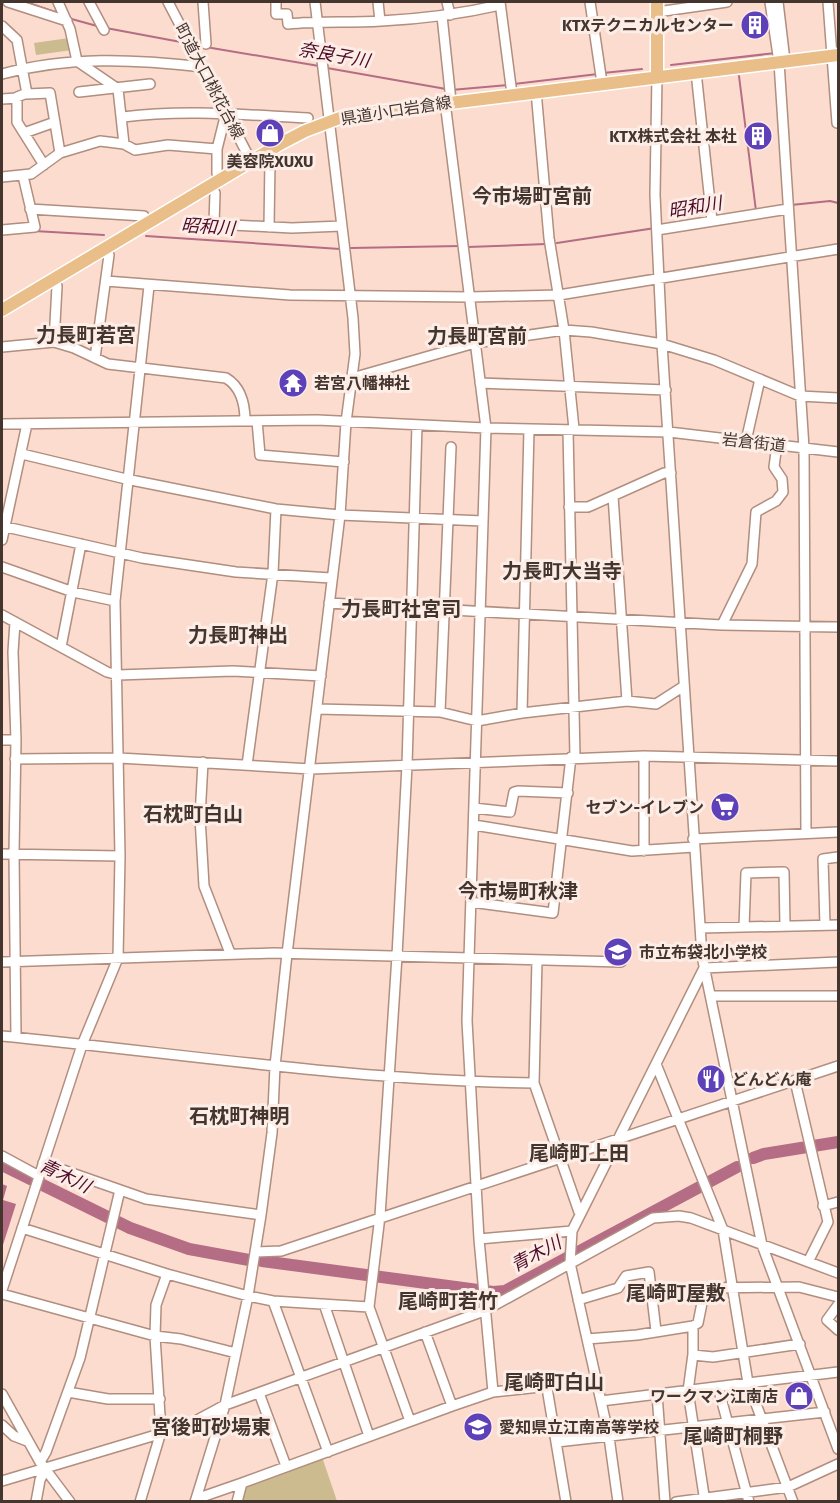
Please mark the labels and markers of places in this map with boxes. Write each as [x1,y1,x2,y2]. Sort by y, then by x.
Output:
building icon: KTXテクニカルセンター [739,9,771,41]
place label: KTXテクニカルセンター [562,16,734,35]
shop icon: 美容院XUXU [254,117,286,149]
building icon: KTX株式会社 本社 [742,120,774,152]
place label: KTX株式会社 本社 [609,127,737,146]
place label: 美容院XUXU [226,152,314,171]
temple icon: 若宮八幡神社 [277,367,309,399]
place label: 若宮八幡神社 [314,374,410,393]
supermarket icon: セブン-イレブン [709,791,741,823]
place label: セブン-イレブン [585,798,704,817]
school or university icon: 市立布袋北小学校 [602,936,634,968]
place label: 市立布袋北小学校 [639,943,767,962]
restaurant icon: どんどん庵 [695,1063,727,1095]
place label: どんどん庵 [732,1070,812,1089]
shop icon: ワークマン江南店 [783,1380,815,1412]
place label: ワークマン江南店 [650,1387,778,1406]
school or university icon: 愛知県立江南高等学校 [462,1411,494,1443]
place label: 愛知県立江南高等学校 [499,1418,659,1437]

